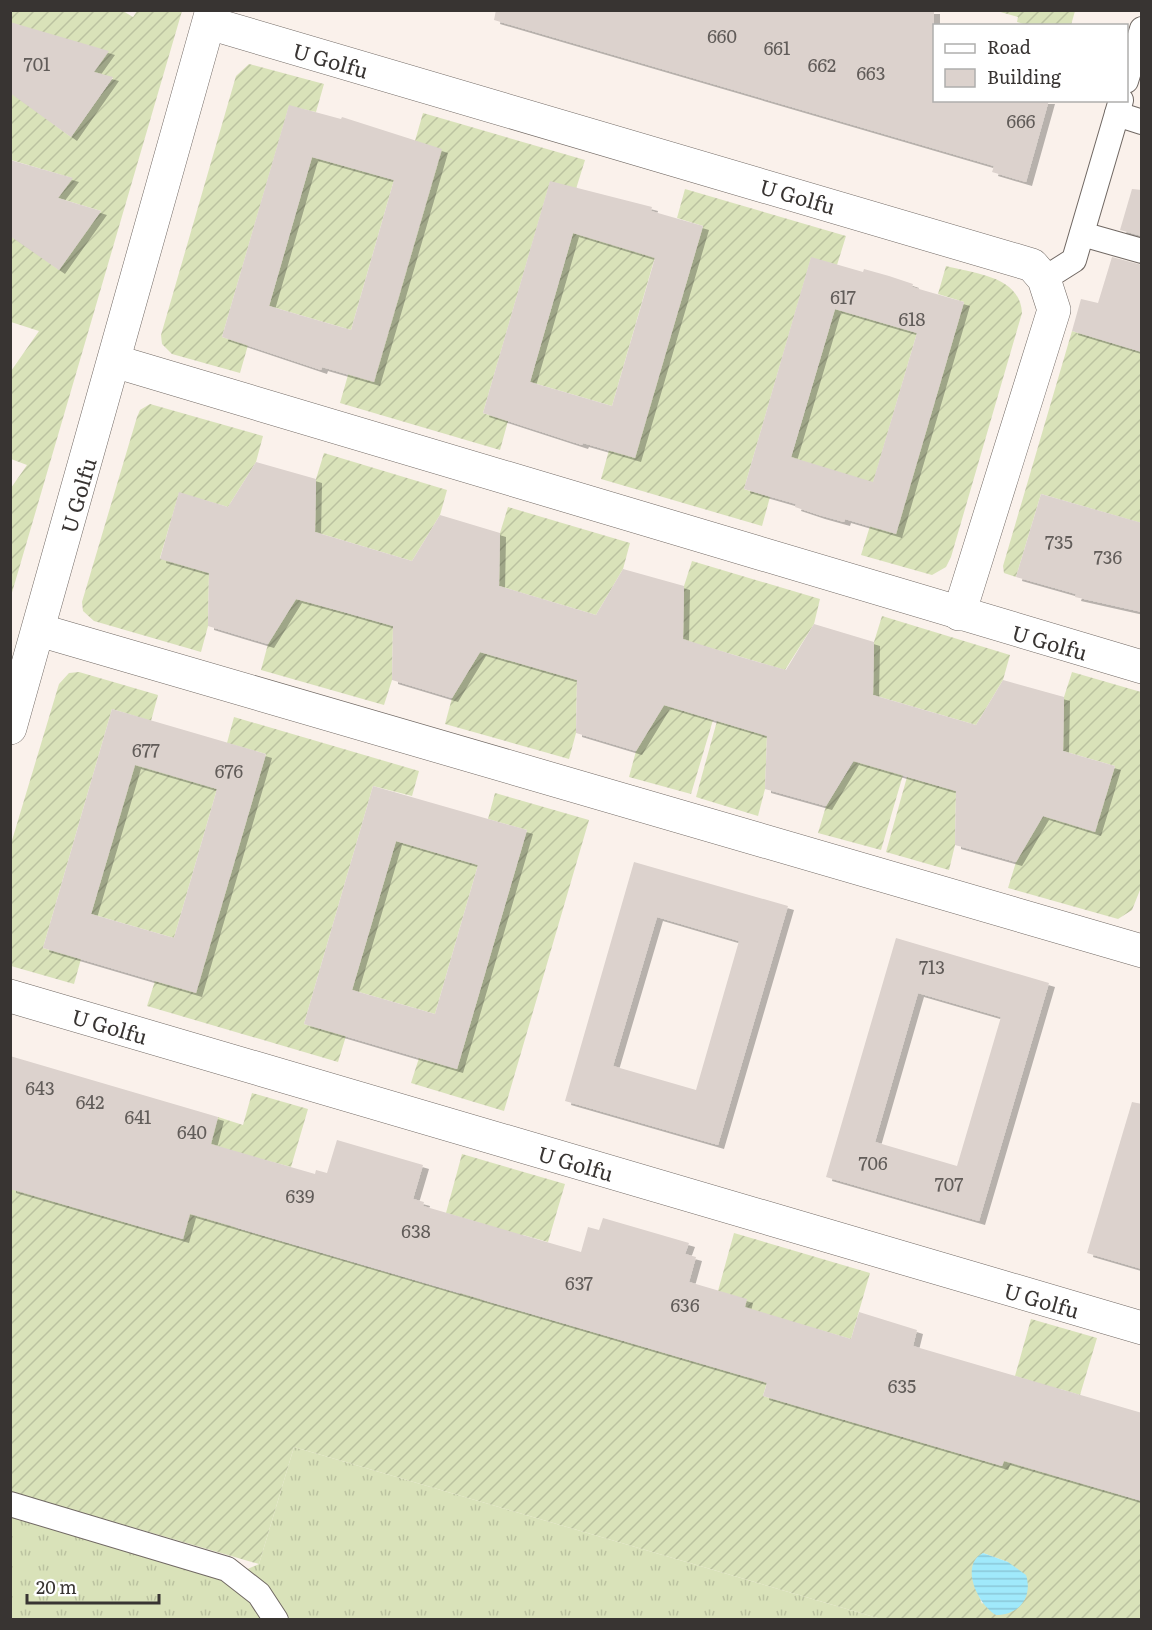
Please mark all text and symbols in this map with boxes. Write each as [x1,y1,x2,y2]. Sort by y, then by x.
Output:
house number: 660 [707,22,737,49]
legend [933,24,1128,102]
street label: U Golfu [290,33,372,85]
text: Road [987,33,1031,60]
house number: 661 [764,34,790,61]
house number: 701 [24,50,50,77]
house number: 662 [808,51,836,78]
house number: 663 [856,59,886,86]
text: Building [987,63,1062,90]
house number: 666 [1007,107,1036,134]
street label: U Golfu [757,169,839,221]
house number: 617 [830,283,856,310]
house number: 618 [899,305,926,332]
street label: U Golfu [51,454,103,536]
house number: 735 [1045,528,1073,555]
house number: 736 [1094,543,1123,570]
street label: U Golfu [1009,615,1091,667]
house number: 677 [132,736,160,763]
house number: 676 [215,757,244,784]
house number: 713 [919,953,945,980]
street label: U Golfu [69,999,151,1051]
house number: 643 [25,1074,55,1101]
house number: 642 [76,1088,104,1115]
house number: 641 [125,1103,151,1130]
house number: 640 [177,1118,207,1145]
street label: U Golfu [535,1136,617,1188]
house number: 706 [858,1149,888,1176]
house number: 707 [935,1170,963,1197]
house number: 639 [286,1182,314,1209]
house number: 638 [401,1217,431,1244]
house number: 637 [565,1269,593,1296]
street label: U Golfu [1001,1273,1083,1325]
house number: 636 [670,1291,700,1318]
house number: 635 [888,1372,916,1399]
scale bar [27,1567,159,1605]
text: 20 m [36,1573,77,1600]

